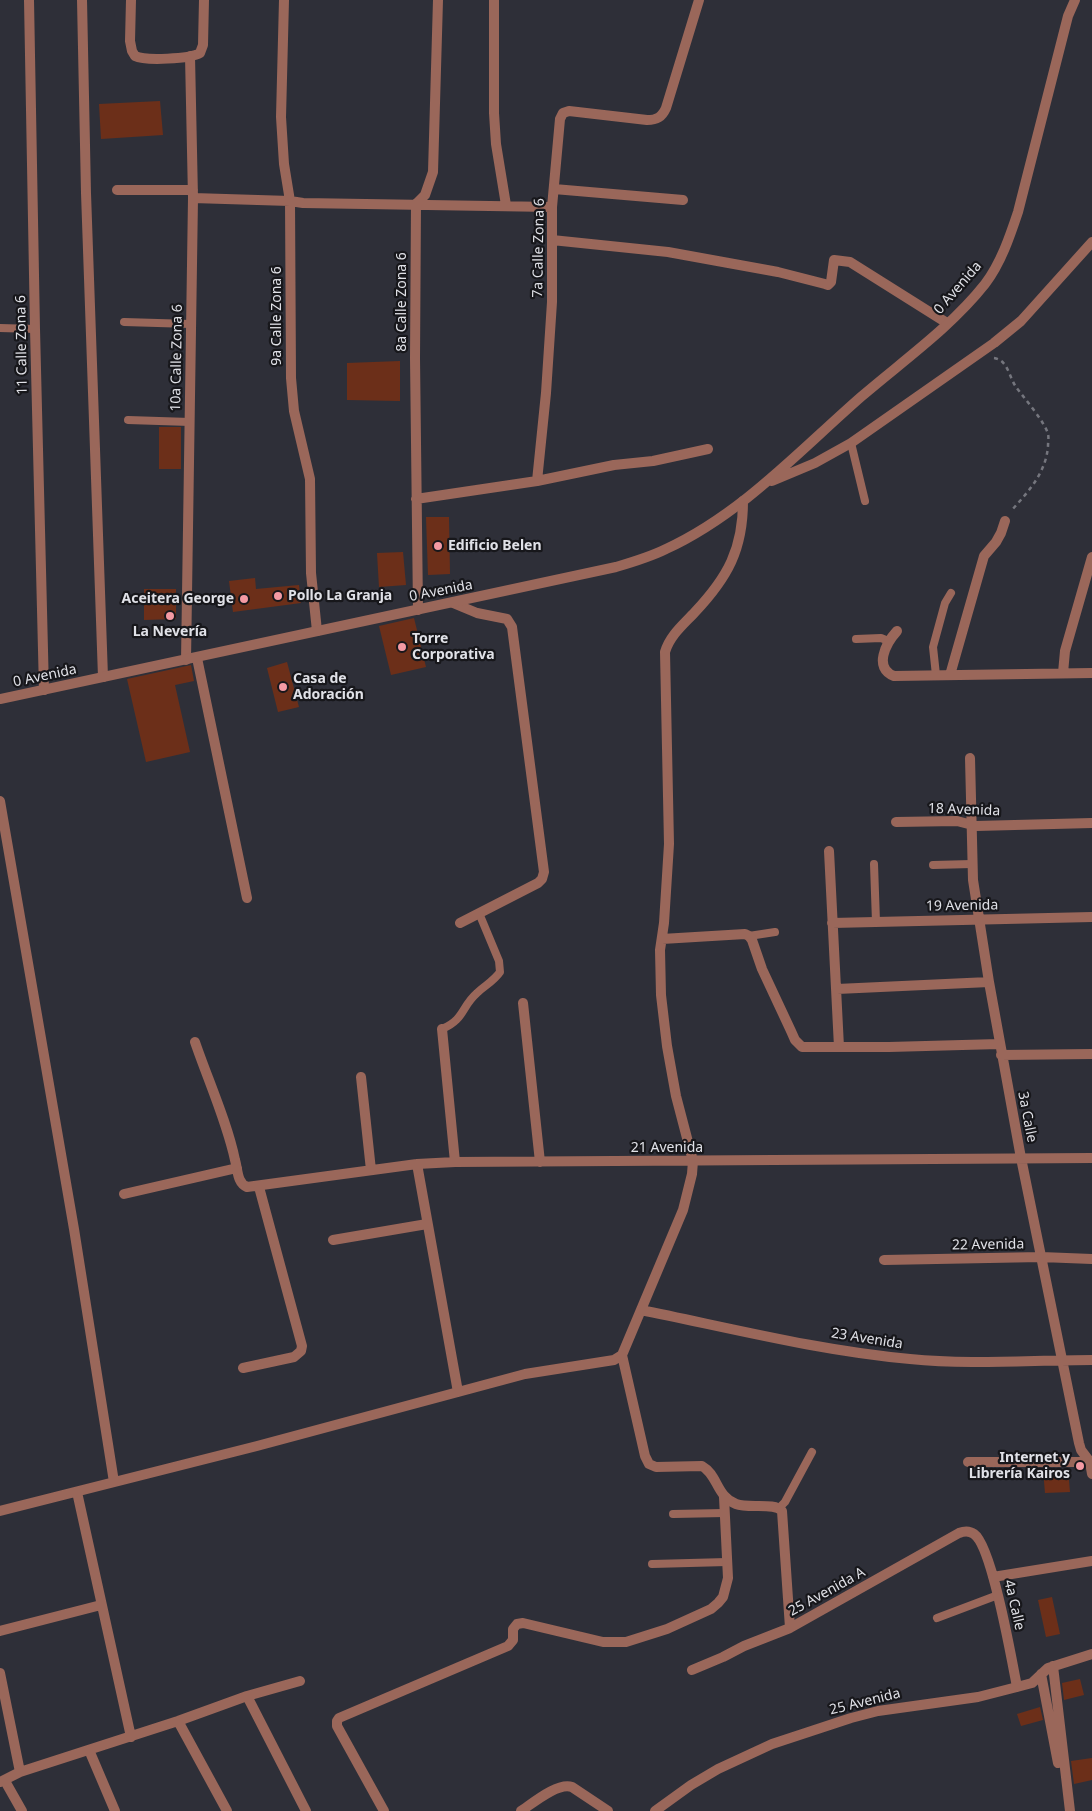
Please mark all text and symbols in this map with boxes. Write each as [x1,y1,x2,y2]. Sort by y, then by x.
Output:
street label: 7a Calle Zona 6 [530,198,548,298]
street label: 8a Calle Zona 6 [394,252,410,352]
street label: 0 Avenida [931,258,985,318]
street label: 9a Calle Zona 6 [269,266,285,366]
street label: 11 Calle Zona 6 [13,295,31,395]
street label: 10a Calle Zona 6 [168,304,186,412]
place label: Edificio Belen [448,538,542,554]
marker: Edificio Belen [432,540,444,552]
street label: 0 Avenida [408,577,474,605]
place label: Pollo La Granja [288,588,392,604]
marker: Pollo La Granja [272,590,284,602]
place label: Aceitera George [122,591,234,607]
marker: Aceitera George [238,593,250,605]
marker: La Nevería [164,610,176,622]
place label: La Nevería [133,624,207,640]
place label: Torre Corporativa [412,631,495,664]
marker: Torre Corporativa [396,641,408,653]
street label: 0 Avenida [12,661,78,691]
place label: Casa de Adoración [293,671,364,704]
marker: Casa de Adoración [277,681,289,693]
street label: 18 Avenida [928,800,1000,820]
street label: 19 Avenida [926,897,998,915]
street label: 3a Calle [1014,1090,1040,1144]
street label: 21 Avenida [631,1140,703,1156]
street label: 22 Avenida [952,1236,1024,1254]
street label: 23 Avenida [830,1325,904,1353]
place label: Internet y Librería Kairos [969,1450,1070,1482]
marker: Internet y Librería Kairos [1074,1460,1086,1472]
street label: 25 Avenida A [786,1564,868,1620]
street label: 4a Calle [1000,1578,1028,1632]
street label: 25 Avenida [828,1685,902,1719]

